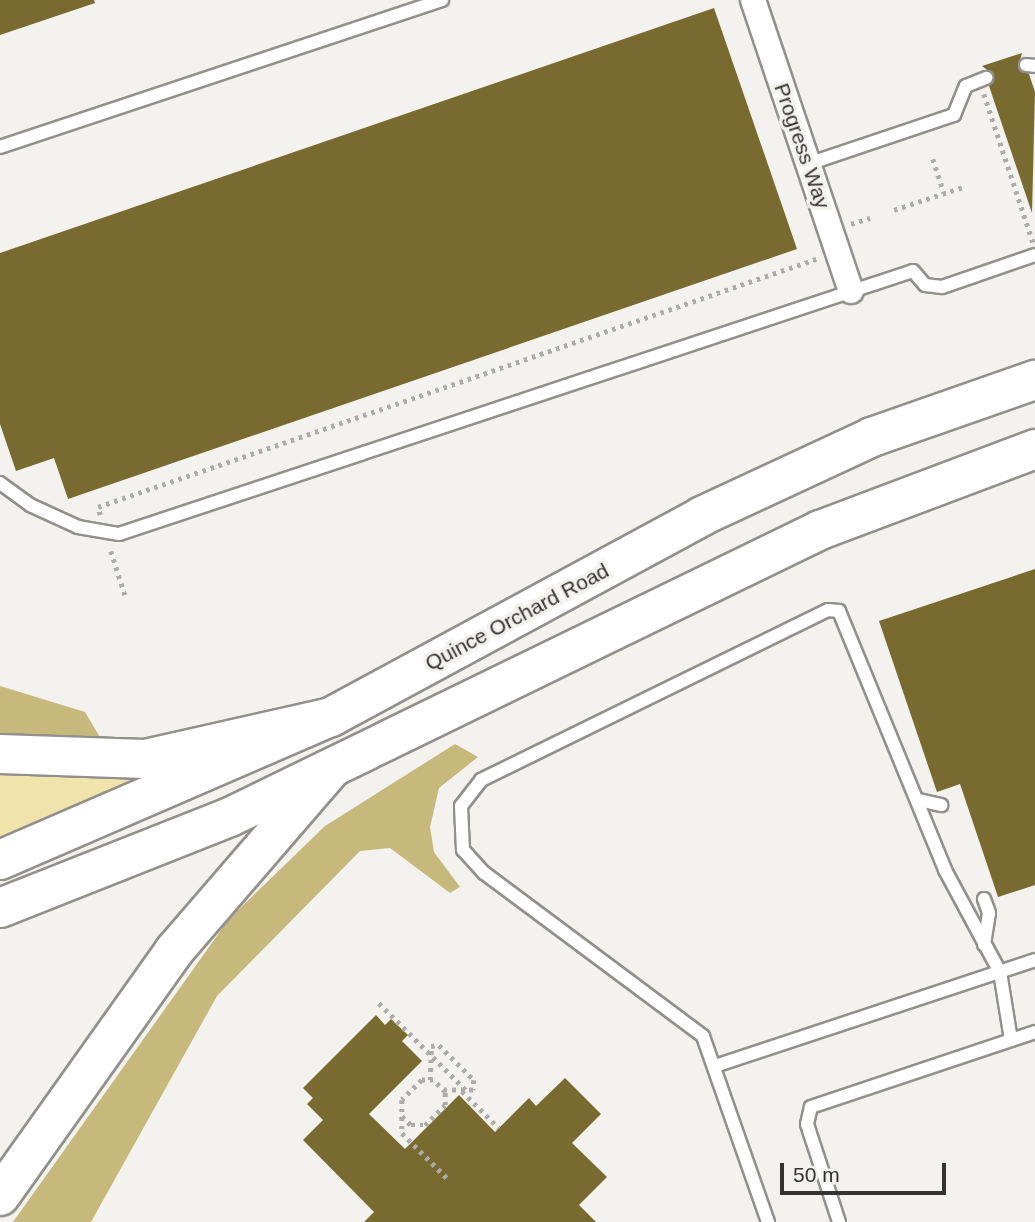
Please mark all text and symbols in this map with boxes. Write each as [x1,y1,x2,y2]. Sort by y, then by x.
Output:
street label: Progress Way [769,80,835,212]
street label: Quince Orchard Road [421,558,613,676]
scale bar [783,1148,949,1192]
text: 50 m [793,1163,840,1186]

